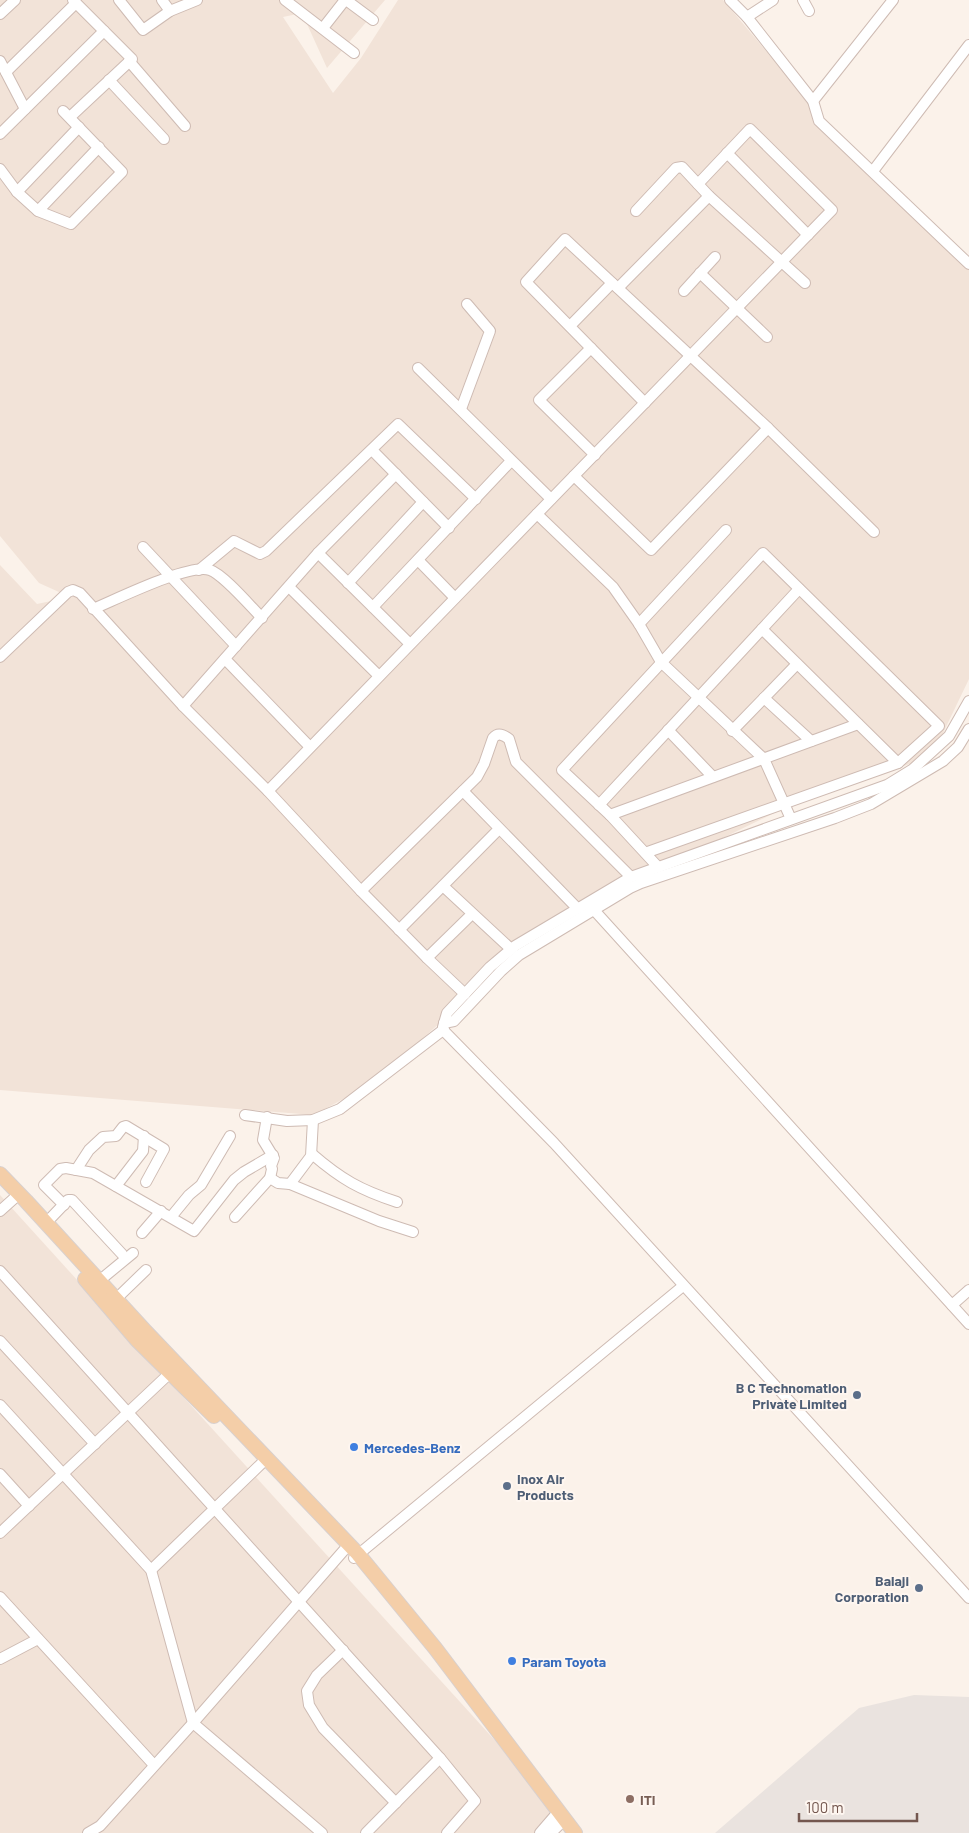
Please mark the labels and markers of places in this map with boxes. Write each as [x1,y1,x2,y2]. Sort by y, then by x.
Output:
place label: B C Technomation Private Limited [736,1379,847,1412]
marker: B C Technomation Private Limited [851,1389,863,1401]
place label: Mercedes-Benz [364,1439,461,1456]
marker: Mercedes-Benz [348,1441,360,1453]
place label: Inox Air Products [517,1470,574,1503]
marker: Inox Air Products [501,1480,513,1492]
place label: Balaji Corporation [835,1572,909,1605]
marker: Balaji Corporation [913,1582,925,1594]
place label: Param Toyota [522,1653,606,1670]
marker: Param Toyota [506,1655,518,1667]
place label: ITI [640,1791,656,1808]
marker: ITI [624,1793,636,1805]

